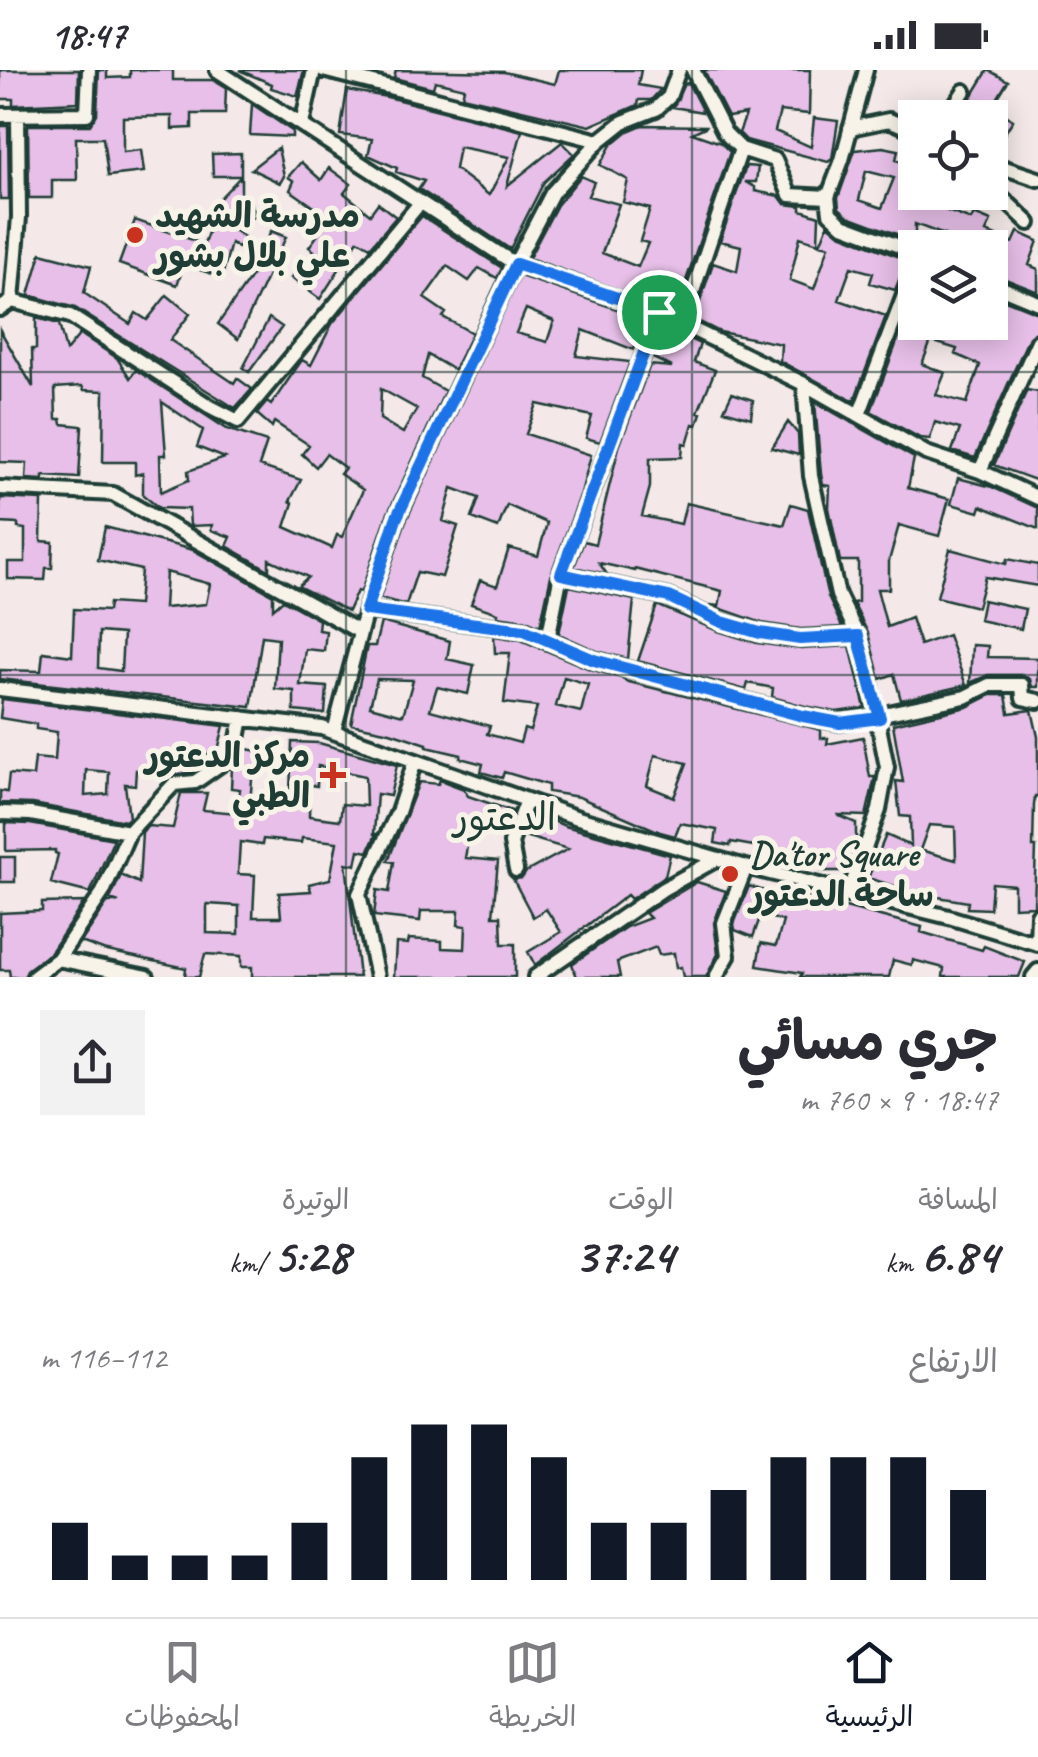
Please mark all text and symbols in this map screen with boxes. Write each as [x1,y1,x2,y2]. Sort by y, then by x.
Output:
text: 18:47 [50,12,126,59]
map controls [898,100,1008,340]
button: locate [898,100,1008,210]
place label: مدرسة الشهيد علي بلال بشور [152,193,360,286]
marker: مدرسة الشهيد علي بلال بشور [124,224,146,246]
button: layers [898,230,1008,340]
pin [617,270,702,355]
icon: arrive [632,285,687,340]
place label: مركز الدعتور الطبي [143,733,310,826]
marker: مركز الدعتور الطبي [320,762,346,788]
district label: الدعتور [451,794,556,842]
place label: Da'tor Square ساحة الدعتور [747,832,934,917]
marker: Da'tor Square ساحة الدعتور [719,863,741,885]
text: جري مسائي [738,1006,998,1076]
button: share [40,1010,145,1115]
text: 18:47 · 9 × 760 m [800,1079,998,1120]
text: الوتيرة [282,1182,349,1217]
text: الوقت [608,1182,674,1217]
text: المسافة [918,1182,998,1217]
text: 5:28 [273,1224,349,1287]
text: 37:24 [574,1224,674,1287]
text: 6.84 [920,1224,998,1287]
text: /km [229,1245,273,1280]
text: km [885,1245,920,1280]
text: 112–116 m [40,1337,166,1378]
text: الارتفاع [908,1341,998,1382]
tab: المحفوظات [125,1635,240,1741]
tab: الخريطة [489,1635,576,1741]
tab: الرئيسية [826,1635,913,1741]

